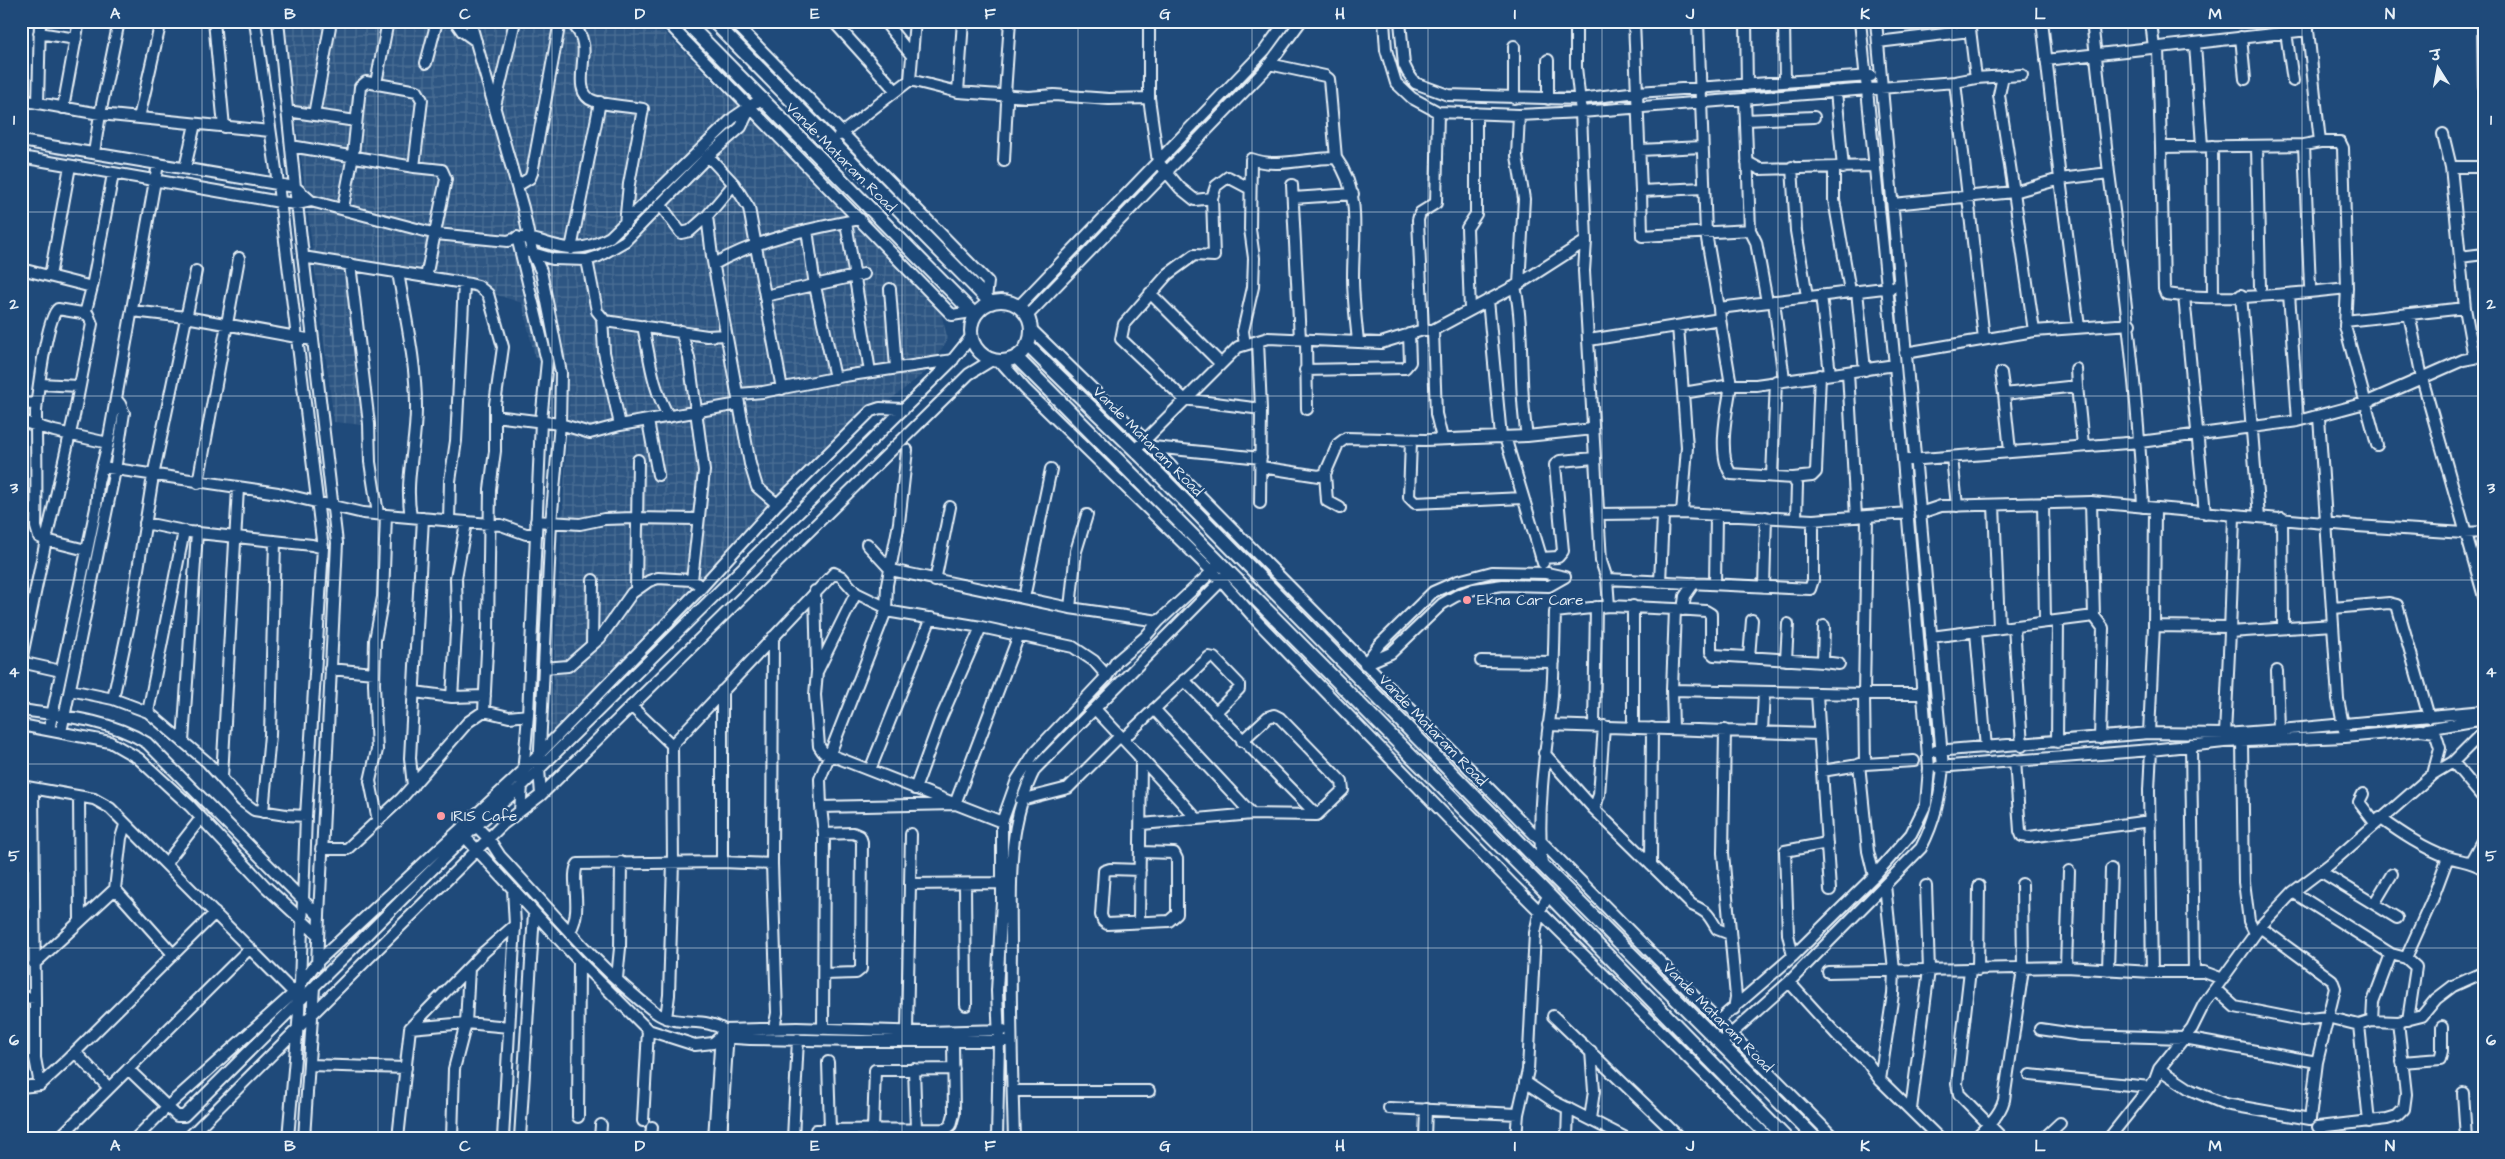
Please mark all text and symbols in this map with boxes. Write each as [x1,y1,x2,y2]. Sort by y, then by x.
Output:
text: A [110,3,121,25]
text: B [284,3,296,25]
text: C [459,3,471,25]
text: D [635,3,646,25]
text: E [810,3,820,25]
text: F [984,3,996,25]
text: G [1159,3,1171,25]
text: H [1335,3,1345,25]
text: I [1514,3,1516,25]
text: J [1685,3,1695,25]
text: K [1860,3,1870,25]
text: L [2034,3,2046,25]
text: M [2208,3,2222,25]
text: N [2385,3,2395,25]
north arrow [2412,42,2462,92]
text: उ [2427,45,2444,67]
street label: Vande Mataram Road [781,98,901,217]
text: 1 [13,109,16,131]
text: 1 [2490,109,2493,131]
text: 2 [8,293,19,315]
text: 2 [2485,293,2496,315]
street label: Vande Mataram Road [1088,382,1208,501]
text: 3 [9,477,19,499]
text: 3 [2486,477,2496,499]
place label: Ekna Car Care [1477,590,1583,611]
marker: Ekna Car Care [1461,594,1473,606]
text: 4 [9,661,20,683]
text: 4 [2486,661,2497,683]
street label: Vande Mataram Road [1374,670,1492,791]
place label: IRIS Cafe [451,806,517,827]
marker: IRIS Cafe [435,810,447,822]
text: 5 [8,845,20,867]
text: 5 [2485,845,2497,867]
street label: Vande Mataram Road [1658,958,1778,1077]
text: 6 [9,1029,19,1051]
text: 6 [2486,1029,2496,1051]
text: A [110,1135,121,1157]
text: B [284,1135,296,1157]
text: C [459,1135,471,1157]
text: D [635,1135,646,1157]
text: E [810,1135,820,1157]
text: F [984,1135,996,1157]
text: G [1159,1135,1171,1157]
text: H [1335,1135,1345,1157]
text: I [1514,1135,1516,1157]
text: J [1685,1135,1695,1157]
text: K [1860,1135,1870,1157]
text: L [2034,1135,2046,1157]
text: M [2208,1135,2222,1157]
text: N [2385,1135,2395,1157]

